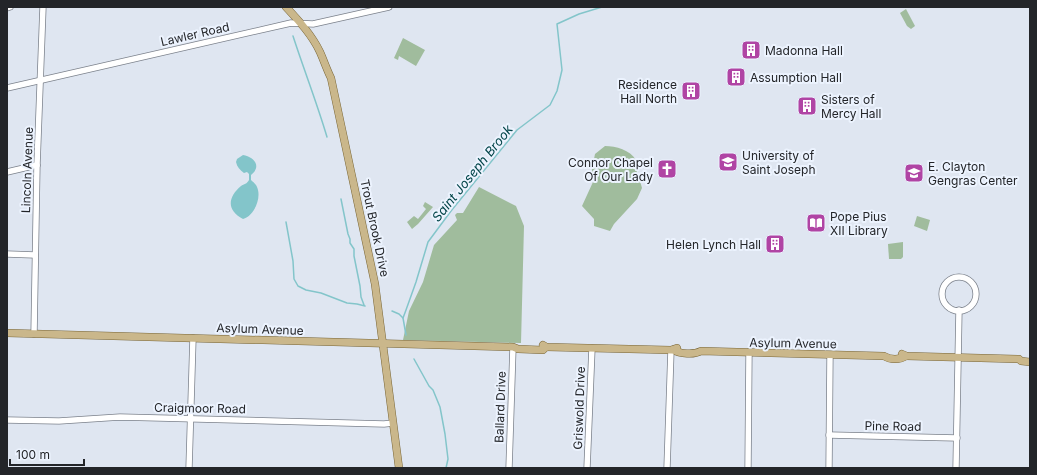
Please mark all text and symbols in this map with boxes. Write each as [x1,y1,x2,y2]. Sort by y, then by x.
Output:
street label: Lawler Road [159,19,231,49]
building icon: Madonna Hall [740,39,762,61]
place label: Madonna Hall [765,43,843,58]
building icon: Assumption Hall [725,66,747,88]
place label: Assumption Hall [750,70,842,85]
place label: Residence Hall North [618,77,677,106]
building icon: Residence Hall North [680,80,702,102]
place label: Sisters of Mercy Hall [821,92,881,121]
building icon: Sisters of Mercy Hall [796,95,818,117]
water label: Saint Joseph Brook [428,121,516,225]
street label: Lincoln Avenue [18,127,36,213]
place label: University of Saint Joseph [742,148,816,177]
school or university icon: University of Saint Joseph [717,151,739,173]
place label: Connor Chapel Of Our Lady [568,155,653,184]
church icon: Connor Chapel Of Our Lady [656,158,678,180]
place label: E. Clayton Gengras Center [928,159,1018,188]
school or university icon: E. Clayton Gengras Center [903,162,925,184]
street label: Trout Brook Drive [357,178,393,278]
place label: Pope Pius XII Library [830,209,888,238]
library icon: Pope Pius XII Library [805,212,827,234]
building icon: Helen Lynch Hall [764,233,786,255]
place label: Helen Lynch Hall [666,237,761,252]
street label: Asylum Avenue [216,320,304,338]
street label: Asylum Avenue [749,335,837,351]
street label: Griswold Drive [570,366,588,450]
street label: Ballard Drive [491,371,509,443]
street label: Craigmoor Road [154,400,246,416]
street label: Pine Road [864,418,922,434]
scale bar [10,441,84,467]
text: 100 m [16,447,50,462]

